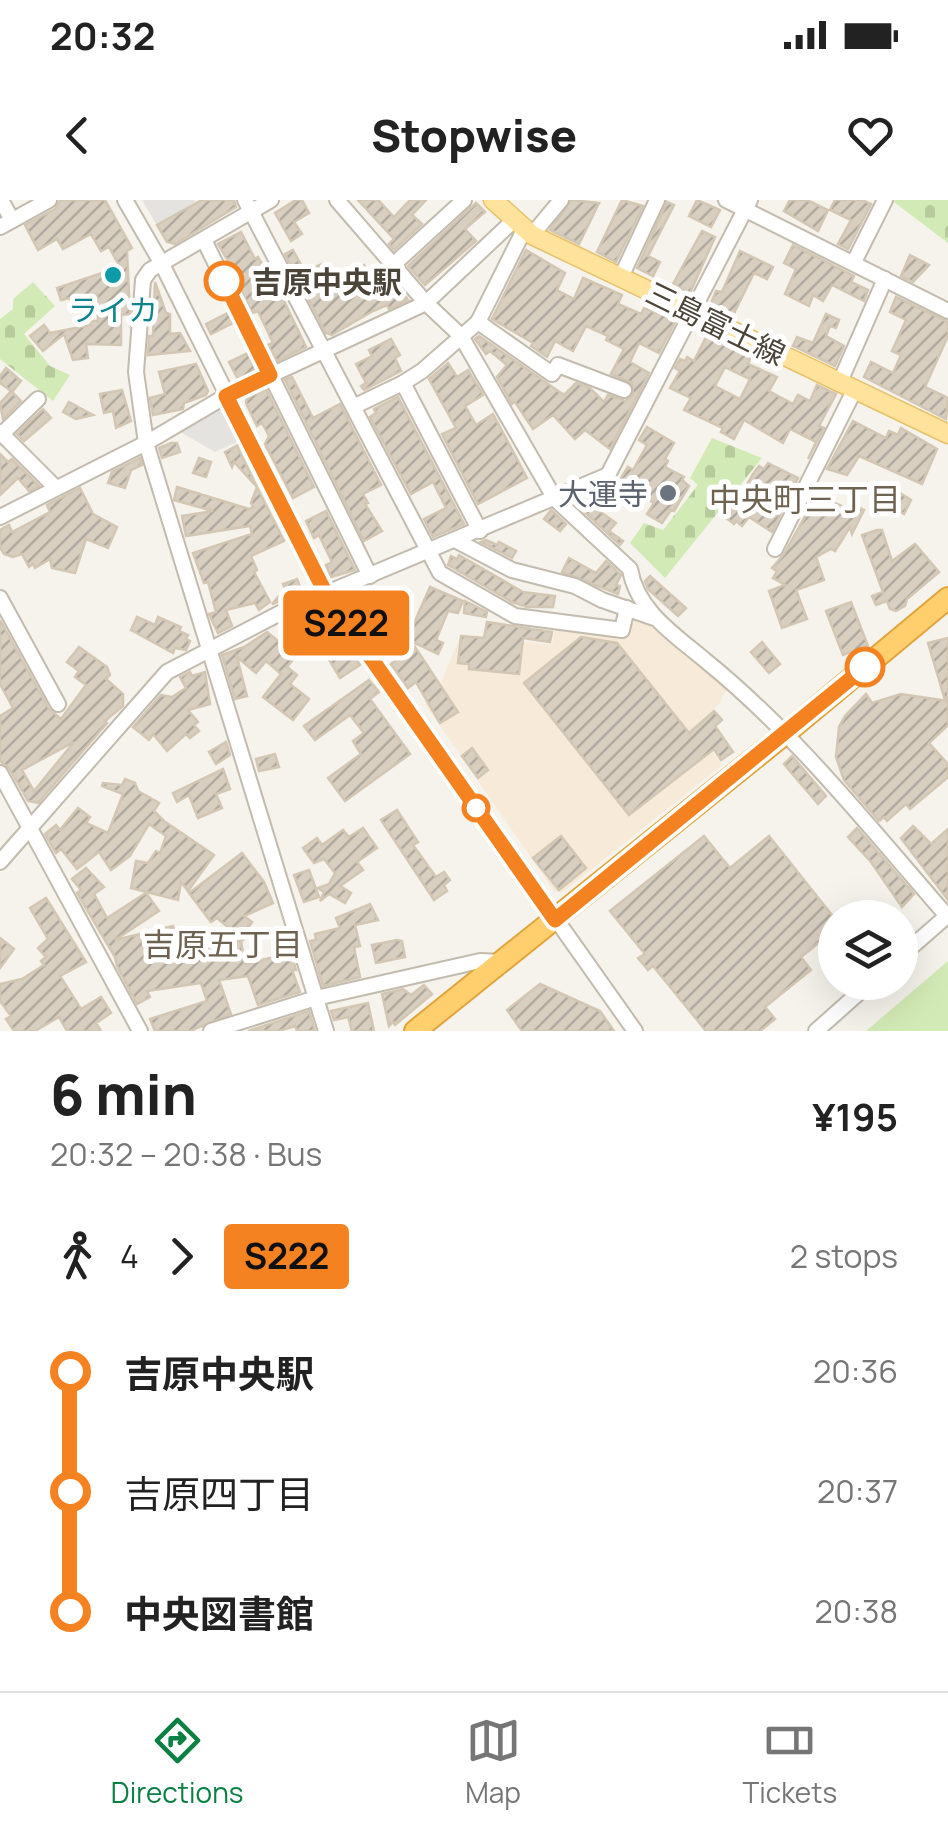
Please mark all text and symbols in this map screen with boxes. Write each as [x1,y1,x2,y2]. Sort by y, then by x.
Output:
text: 20:32 [50,9,155,61]
text: Stopwise [371,104,577,166]
icon: back [50,108,105,163]
icon: heart [843,108,898,163]
place label: 吉原中央駅 [252,261,402,302]
marker: 吉原中央駅 [205,262,243,300]
marker: ライカ [102,264,124,286]
street label: 三島富士線 [640,272,792,374]
place label: ライカ [68,289,158,330]
place label: 大運寺 [558,473,648,514]
district label: 中央町三丁目 [709,477,901,521]
marker: 大運寺 [657,482,679,504]
line badge: S222 [276,590,416,656]
text: S222 [303,599,389,647]
unlabelled marker [846,648,884,686]
unlabelled marker [463,795,489,821]
map controls [818,900,918,1000]
button: layers [818,900,918,1000]
district label: 吉原五丁目 [143,922,303,966]
text: 6 min [50,1056,197,1132]
text: ¥195 [812,1090,898,1142]
text: 20:32 – 20:38 · Bus [50,1132,322,1176]
icon: walk [50,1229,105,1284]
icon: forward [154,1229,209,1284]
text: S222 [244,1232,329,1280]
text: 4 [120,1234,139,1278]
text: 2 stops [790,1234,898,1278]
text: 吉原中央駅 [124,1347,314,1399]
text: 20:36 [813,1349,898,1393]
text: 吉原四丁目 [124,1467,314,1519]
text: 20:37 [817,1469,898,1513]
text: 中央図書館 [124,1587,314,1639]
text: 20:38 [814,1589,898,1633]
tab: Directions [111,1713,244,1811]
tab: Map [465,1713,521,1811]
tab: Tickets [743,1713,837,1811]

